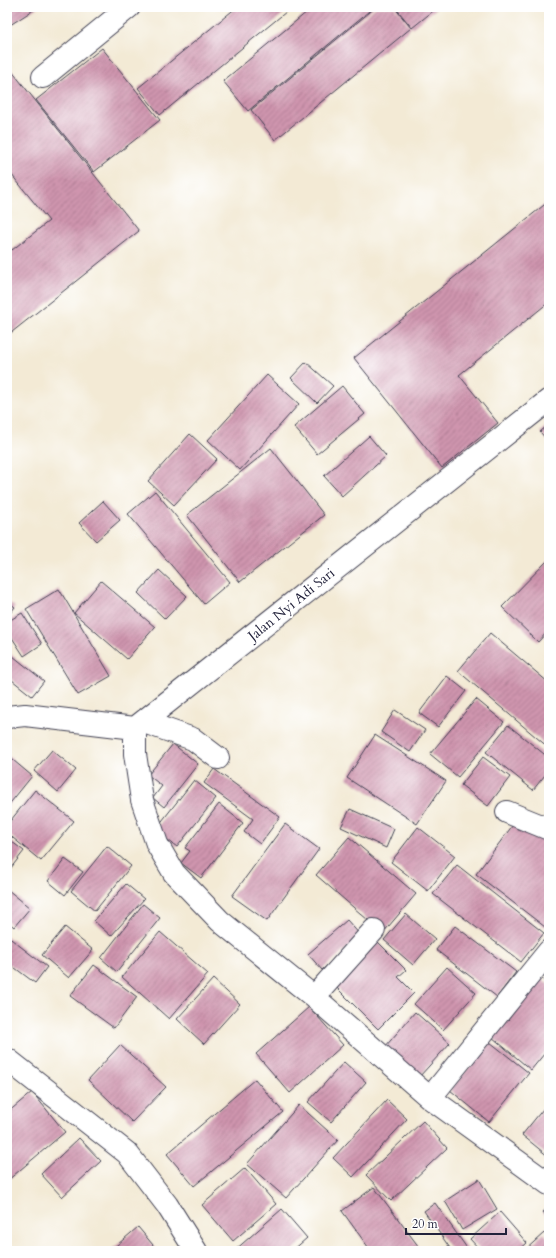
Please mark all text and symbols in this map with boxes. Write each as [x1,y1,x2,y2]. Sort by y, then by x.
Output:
street label: Jalan Nyi Adi Sari [242,563,339,647]
scale bar [406,1210,506,1236]
text: 20 m [412,1216,439,1232]

